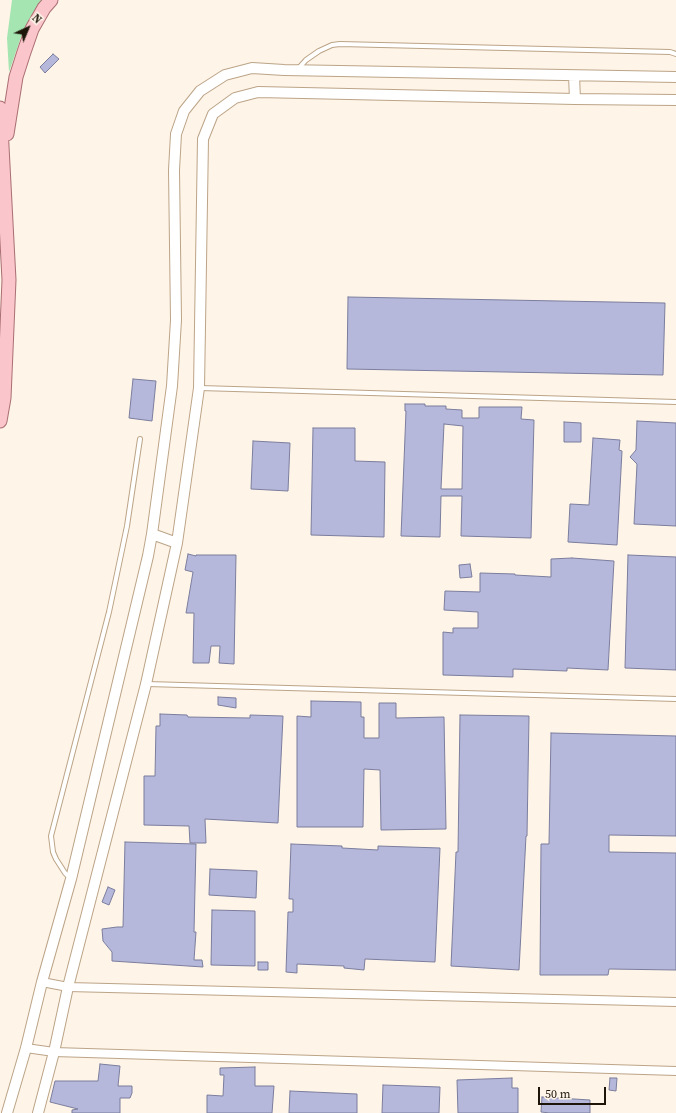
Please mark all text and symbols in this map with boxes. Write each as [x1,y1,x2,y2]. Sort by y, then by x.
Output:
north arrow [8,8,48,48]
text: N [29,11,45,27]
scale bar [540,1079,608,1105]
text: 50 m [545,1086,571,1102]

